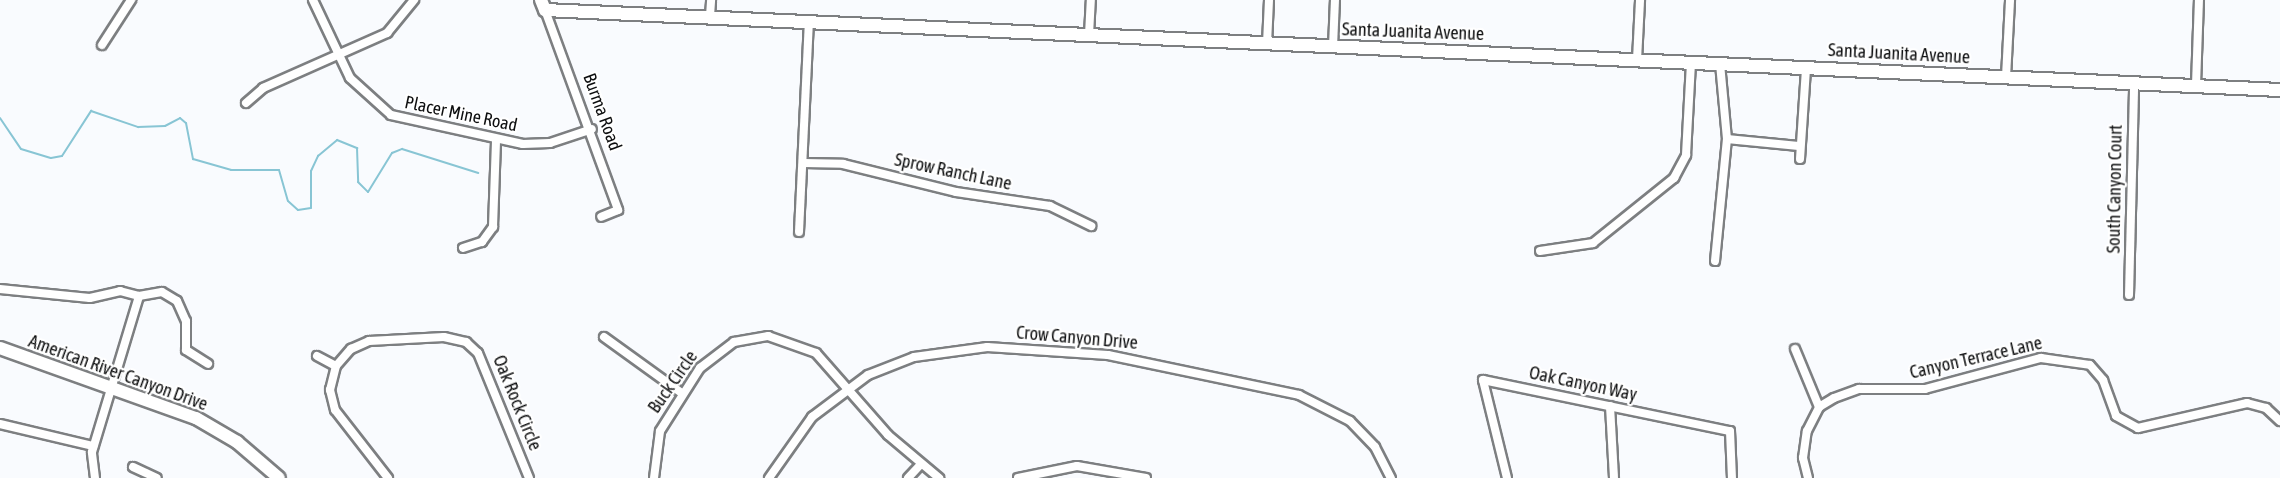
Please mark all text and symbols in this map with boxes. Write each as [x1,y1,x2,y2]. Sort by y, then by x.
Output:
street label: Santa Juanita Avenue [1342,19,1484,45]
street label: Santa Juanita Avenue [1827,39,1971,69]
street label: Burma Road [578,70,626,154]
street label: Placer Mine Road [403,92,519,136]
street label: South Canyon Court [2103,124,2127,254]
street label: Sprow Ranch Lane [893,149,1013,195]
street label: Crow Canyon Drive [1015,322,1139,354]
street label: American River Canyon Drive [26,331,210,415]
street label: Canyon Terrace Lane [1908,332,2044,384]
street label: Buck Circle [644,347,702,417]
street label: Oak Rock Circle [488,352,546,454]
street label: Oak Canyon Way [1527,362,1639,406]

